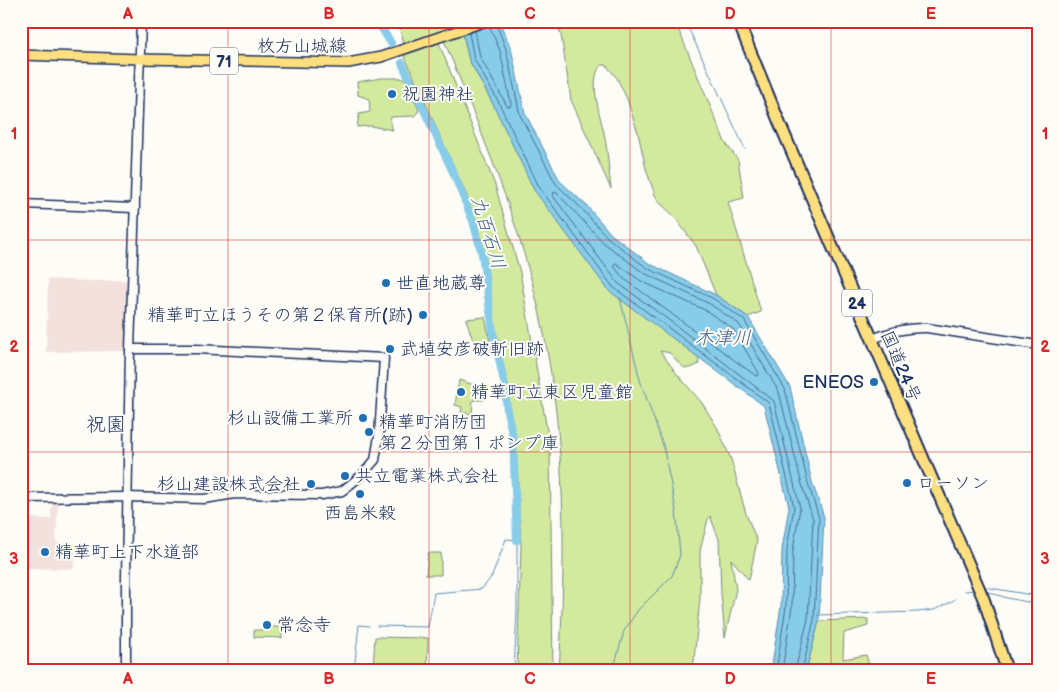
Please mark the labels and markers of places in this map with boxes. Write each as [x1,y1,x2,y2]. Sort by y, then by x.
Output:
place label: 祝園神社 [402,84,474,105]
marker: 祝園神社 [386,88,398,100]
place label: 世直地蔵尊 [396,273,486,294]
marker: 世直地蔵尊 [380,277,392,289]
place label: 精華町立ほうその第２保育所(跡) [148,305,413,326]
marker: 精華町立ほうその第２保育所(跡) [417,309,429,321]
place label: 武埴安彦破斬旧跡 [400,339,544,360]
marker: 武埴安彦破斬旧跡 [384,343,396,355]
place label: ENEOS [802,372,864,393]
marker: ENEOS [868,376,880,388]
place label: 精華町立東区児童館 [471,382,633,403]
marker: 精華町立東区児童館 [455,386,467,398]
place label: 杉山設備工業所 [227,408,353,429]
marker: 杉山設備工業所 [357,412,369,424]
place label: 精華町消防団 第２分団第１ポンプ庫 [379,412,559,454]
marker: 精華町消防団 第２分団第１ポンプ庫 [363,426,375,438]
place label: 共立電業株式会社 [355,466,499,487]
marker: 共立電業株式会社 [339,470,351,482]
place label: ローソン [917,473,989,494]
place label: 杉山建設株式会社 [157,474,301,495]
marker: ローソン [901,477,913,489]
marker: 杉山建設株式会社 [305,478,317,490]
marker: 西島米穀 [354,488,366,500]
place label: 西島米穀 [324,503,396,524]
place label: 精華町上下水道部 [55,542,199,563]
marker: 精華町上下水道部 [39,546,51,558]
place label: 常念寺 [277,615,331,636]
marker: 常念寺 [261,619,273,631]

